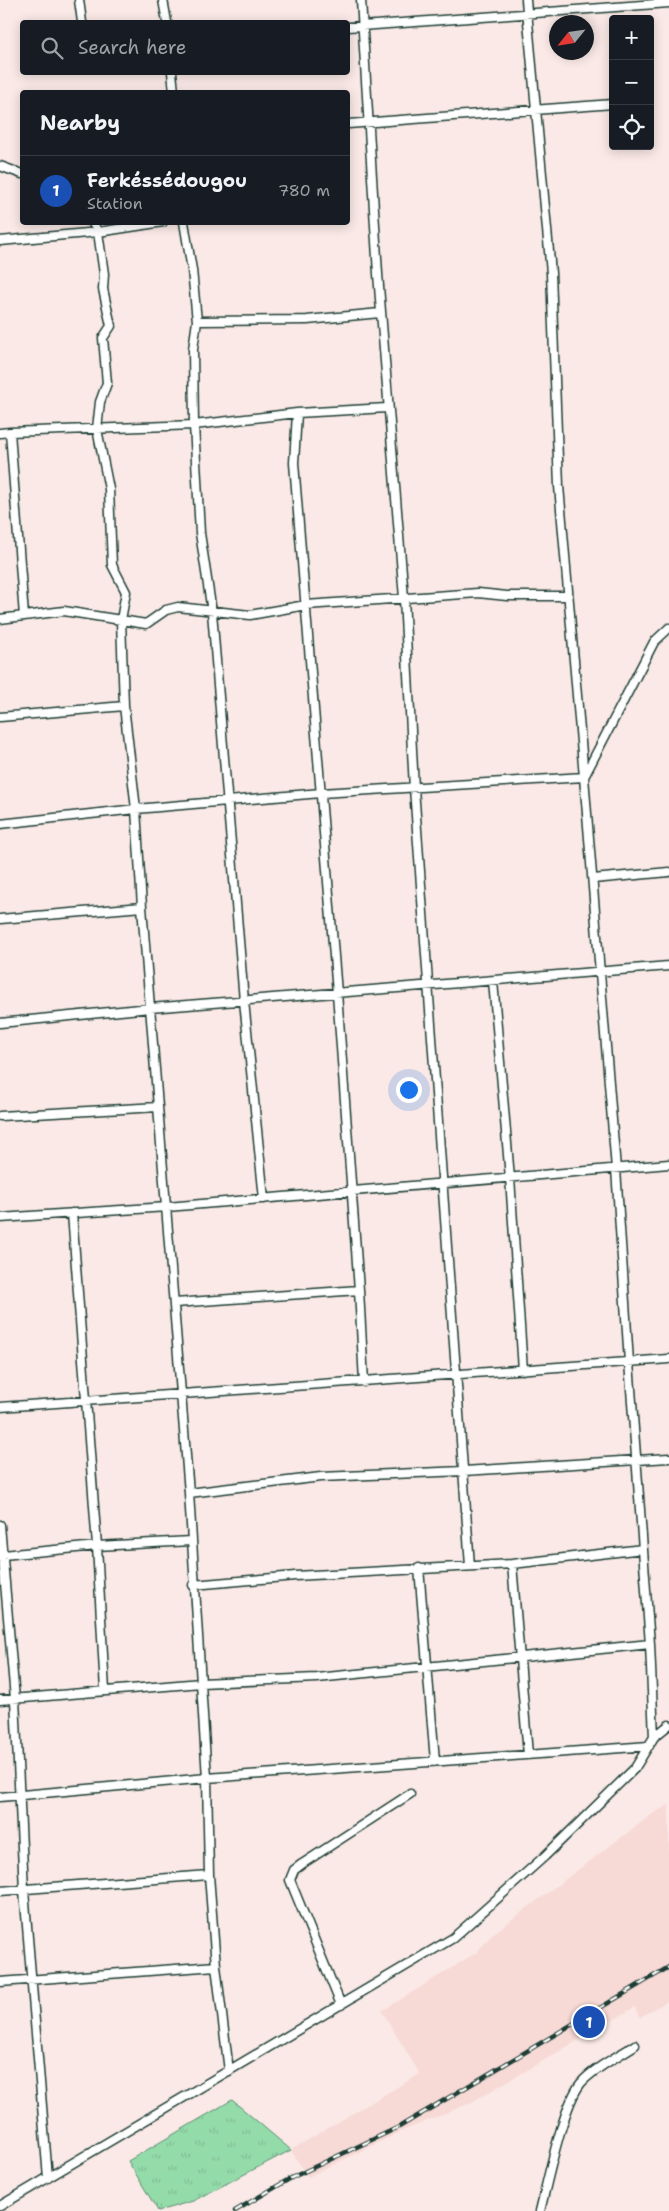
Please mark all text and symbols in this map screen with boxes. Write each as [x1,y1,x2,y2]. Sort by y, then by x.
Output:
north arrow [549,15,594,60]
map controls [609,15,654,150]
button: + [609,15,654,60]
search box [20,20,350,75]
icon: search [38,34,66,62]
text: Search here [78,35,187,60]
button: − [609,60,654,105]
button: locate [609,105,654,150]
text: Nearby [40,109,120,137]
text: Ferkéssédougou [87,168,247,193]
text: 1 [52,180,60,201]
text: 780 m [278,180,330,201]
text: Station [87,193,143,214]
your location [396,1077,422,1103]
pin: 1 [573,2003,605,2041]

